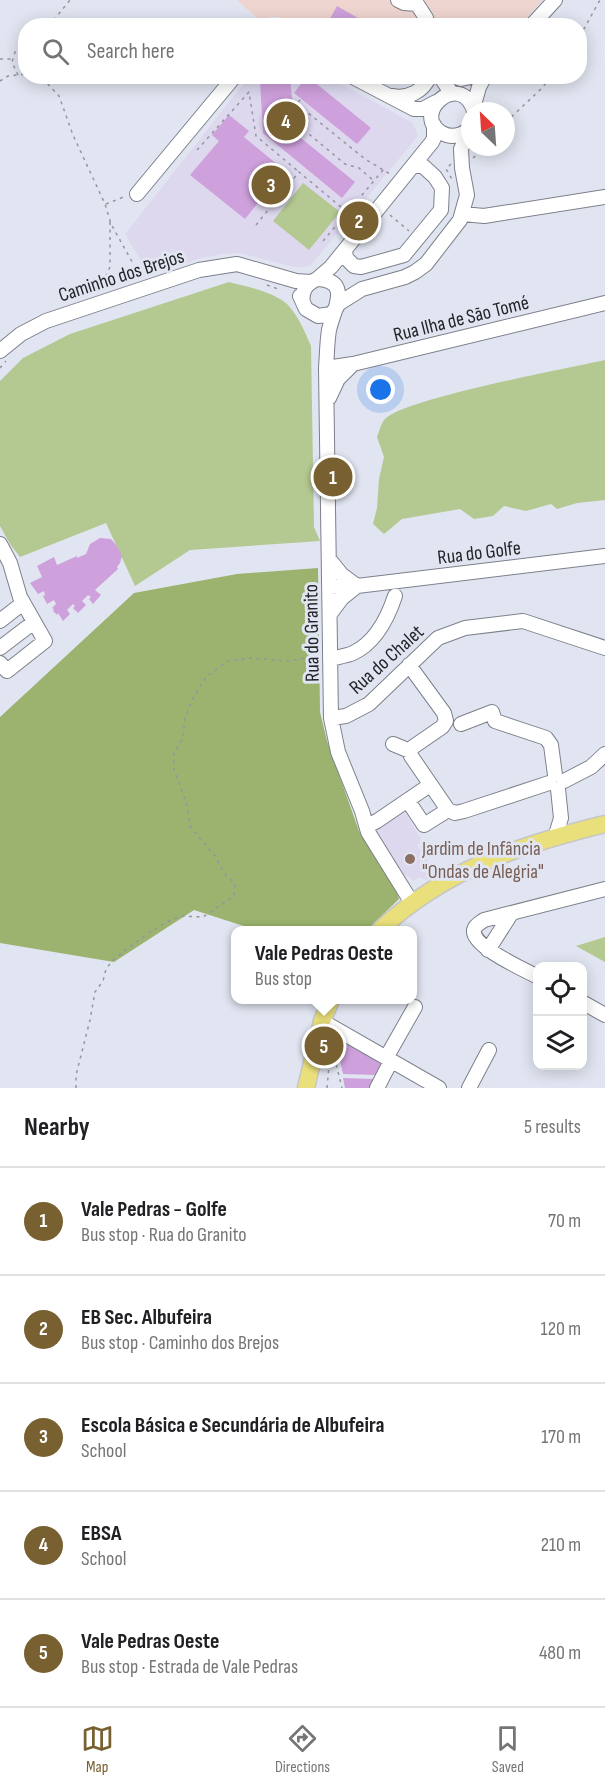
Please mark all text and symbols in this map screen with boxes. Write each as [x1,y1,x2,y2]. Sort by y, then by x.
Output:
search box [18,18,587,84]
icon: search [39,35,72,68]
text: Search here [87,38,174,65]
pin: 4 [266,98,306,144]
north arrow [461,102,515,156]
pin: 3 [252,162,290,207]
pin: 2 [340,198,378,244]
street label: Caminho dos Brejos [55,244,187,308]
street label: Rua Ilha de São Tomé [391,291,532,347]
your location [366,375,395,404]
pin: 1 [314,454,352,500]
street label: Rua do Golfe [436,536,522,570]
street label: Rua do Granito [299,584,325,682]
street label: Rua do Chalet [344,620,429,699]
place label: Jardim de Infância "Ondas de Alegria" [421,837,544,884]
marker: Jardim de Infância "Ondas de Alegria" [403,852,417,866]
popup [231,926,417,1004]
text: Vale Pedras Oeste [255,940,393,967]
map controls [533,962,587,1070]
button: locate [533,962,587,1016]
text: Bus stop [255,967,312,991]
button: layers [533,1016,587,1070]
pin: 5 [304,1024,344,1068]
text: Nearby [24,1112,90,1143]
text: 5 results [524,1115,581,1139]
text: Vale Pedras - Golfe [81,1196,227,1223]
text: 1 [40,1209,47,1233]
text: 70 m [548,1209,581,1233]
text: Bus stop · Rua do Granito [81,1223,247,1247]
text: EB Sec. Albufeira [81,1304,212,1331]
text: 2 [39,1317,48,1341]
text: 120 m [541,1317,581,1341]
text: Bus stop · Caminho dos Brejos [81,1331,279,1355]
text: Escola Básica e Secundária de Albufeira [81,1412,384,1439]
text: 3 [39,1425,48,1449]
text: 170 m [541,1425,581,1449]
text: School [81,1439,126,1463]
text: EBSA [81,1520,121,1547]
text: 4 [39,1533,48,1557]
text: 210 m [541,1533,581,1557]
text: School [81,1547,126,1571]
text: Vale Pedras Oeste [81,1628,219,1655]
text: 5 [39,1641,48,1665]
text: 480 m [539,1641,581,1665]
text: Bus stop · Estrada de Vale Pedras [81,1655,298,1679]
tab: Map [81,1722,114,1777]
tab: Directions [275,1722,330,1777]
tab: Saved [491,1722,524,1777]

